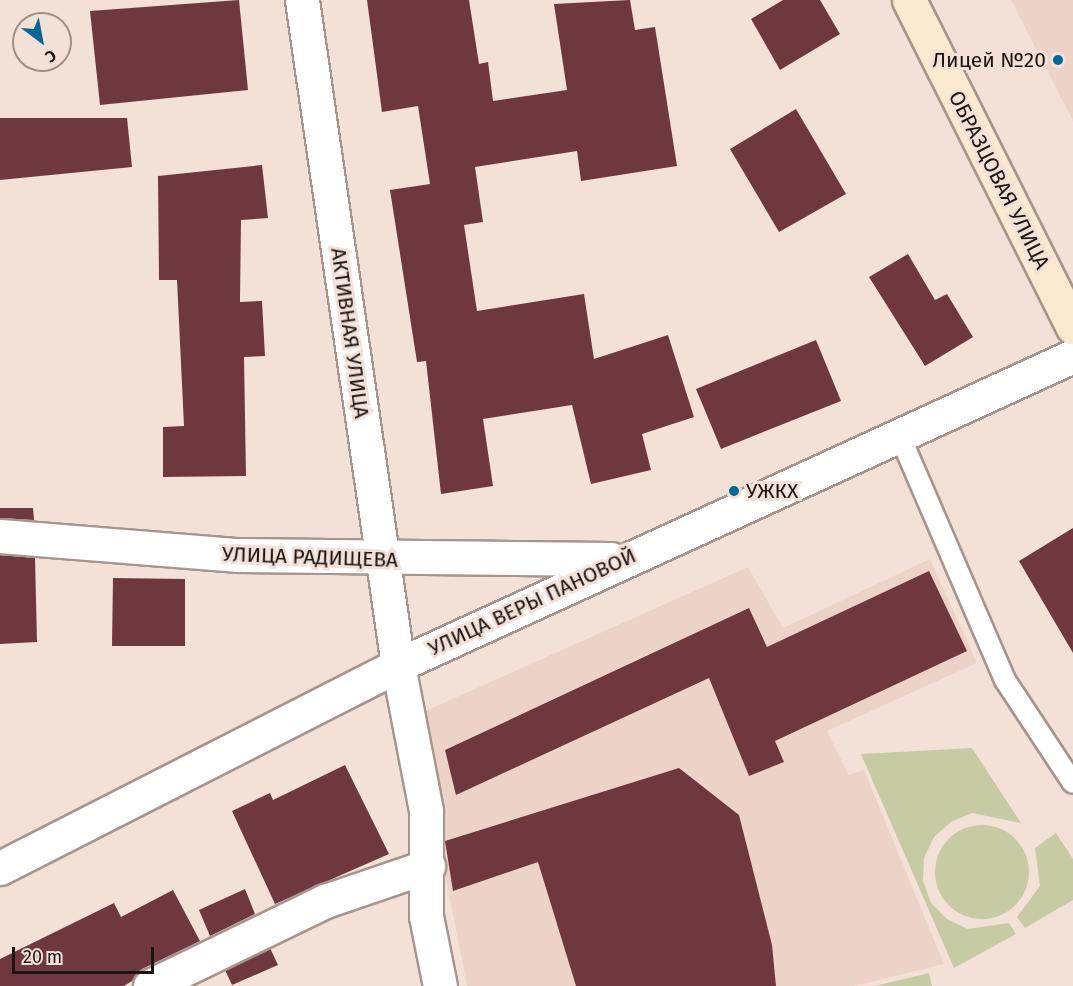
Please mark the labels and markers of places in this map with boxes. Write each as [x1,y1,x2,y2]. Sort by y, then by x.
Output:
place label: Лицей №20 [932,47,1046,73]
marker: Лицей №20 [1051,53,1065,67]
place label: УЖКХ [746,478,798,504]
marker: УЖКХ [727,484,741,498]

